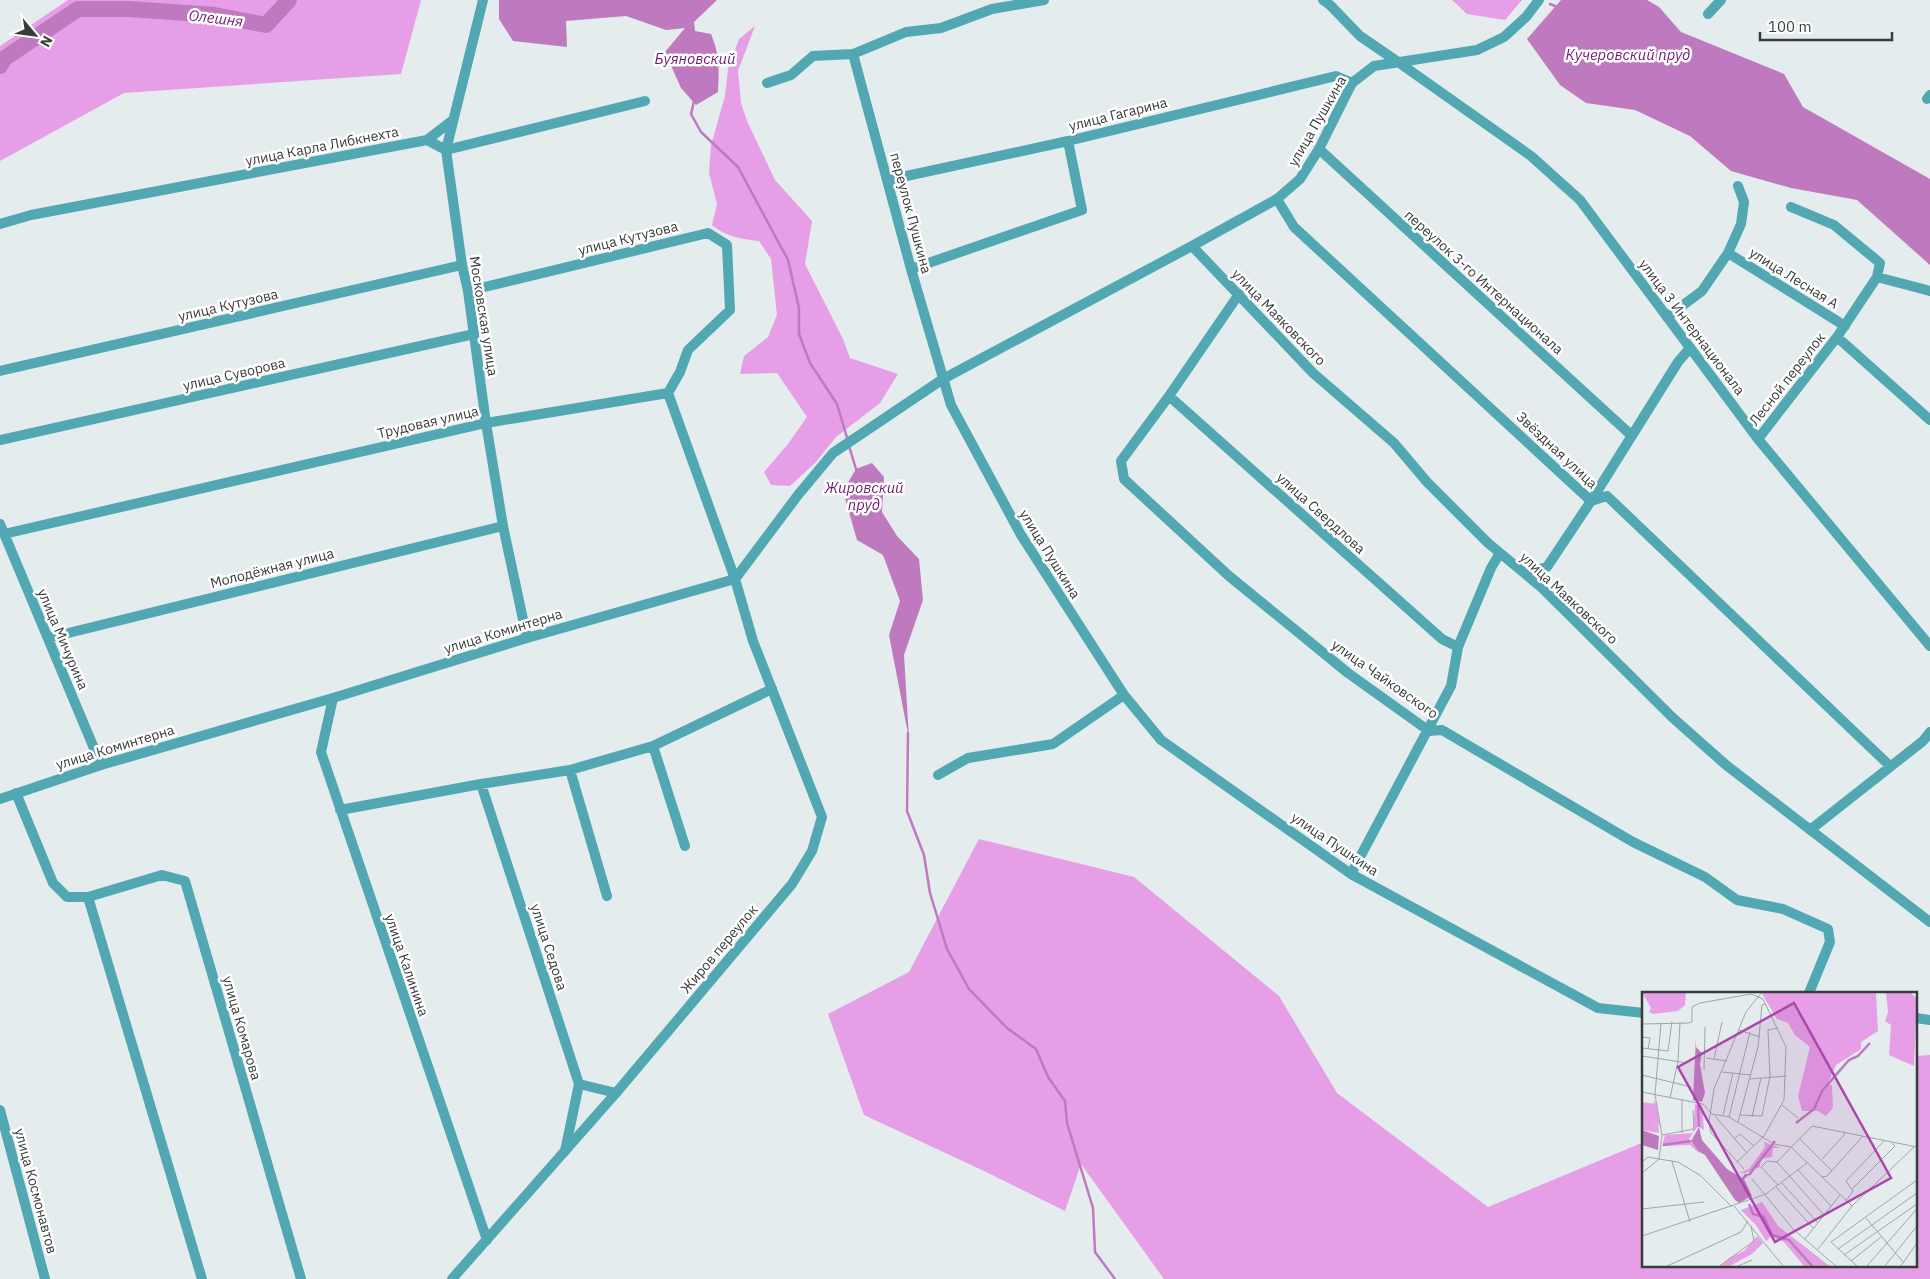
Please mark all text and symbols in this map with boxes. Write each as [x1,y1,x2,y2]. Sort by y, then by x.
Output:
water label: Олешня [188,5,244,31]
north arrow [10,10,60,60]
scale bar [1760,10,1892,42]
text: 100 m [1768,17,1812,36]
text: N [36,33,57,50]
water label: Кучеровский пруд [1566,45,1690,64]
water label: Буяновский [655,49,735,68]
street label: улица Пушкина [1284,72,1350,169]
street label: улица Гагарина [1067,93,1170,135]
street label: улица Карла Либкнехта [244,122,401,170]
street label: переулок Пушкина [886,151,936,276]
street label: переулок 3-го Интернационала [1401,206,1568,359]
street label: улица Кутузова [576,217,680,259]
street label: улица Лесная А [1746,243,1842,313]
street label: Московская улица [466,255,502,378]
street label: улица 3 Интернационала [1635,255,1749,399]
street label: улица Маяковского [1228,265,1330,369]
street label: улица Кутузова [176,285,280,325]
street label: Лесной переулок [1745,328,1829,429]
street label: улица Суворова [181,353,287,395]
street label: Трудовая улица [376,402,481,442]
street label: Звёздная улица [1513,408,1602,493]
street label: улица Свердлова [1273,468,1370,558]
water label: Жировский пруд [823,478,904,514]
street label: улица Пушкина [1015,506,1085,602]
street label: Молодёжная улица [208,544,336,592]
street label: улица Маяковского [1516,548,1622,648]
street label: улица Мичурина [34,586,93,693]
street label: улица Коминтерна [442,604,565,658]
street label: улица Чайковского [1328,635,1442,723]
street label: улица Коминтерна [54,720,177,774]
street label: улица Пушкина [1288,808,1383,880]
street label: улица Седова [527,901,572,993]
street label: Жиров переулок [677,901,762,997]
street label: улица Калинина [381,911,433,1019]
street label: улица Комарова [219,974,266,1083]
inset map [1642,992,1918,1266]
street label: улица Космонавтов [11,1126,61,1256]

